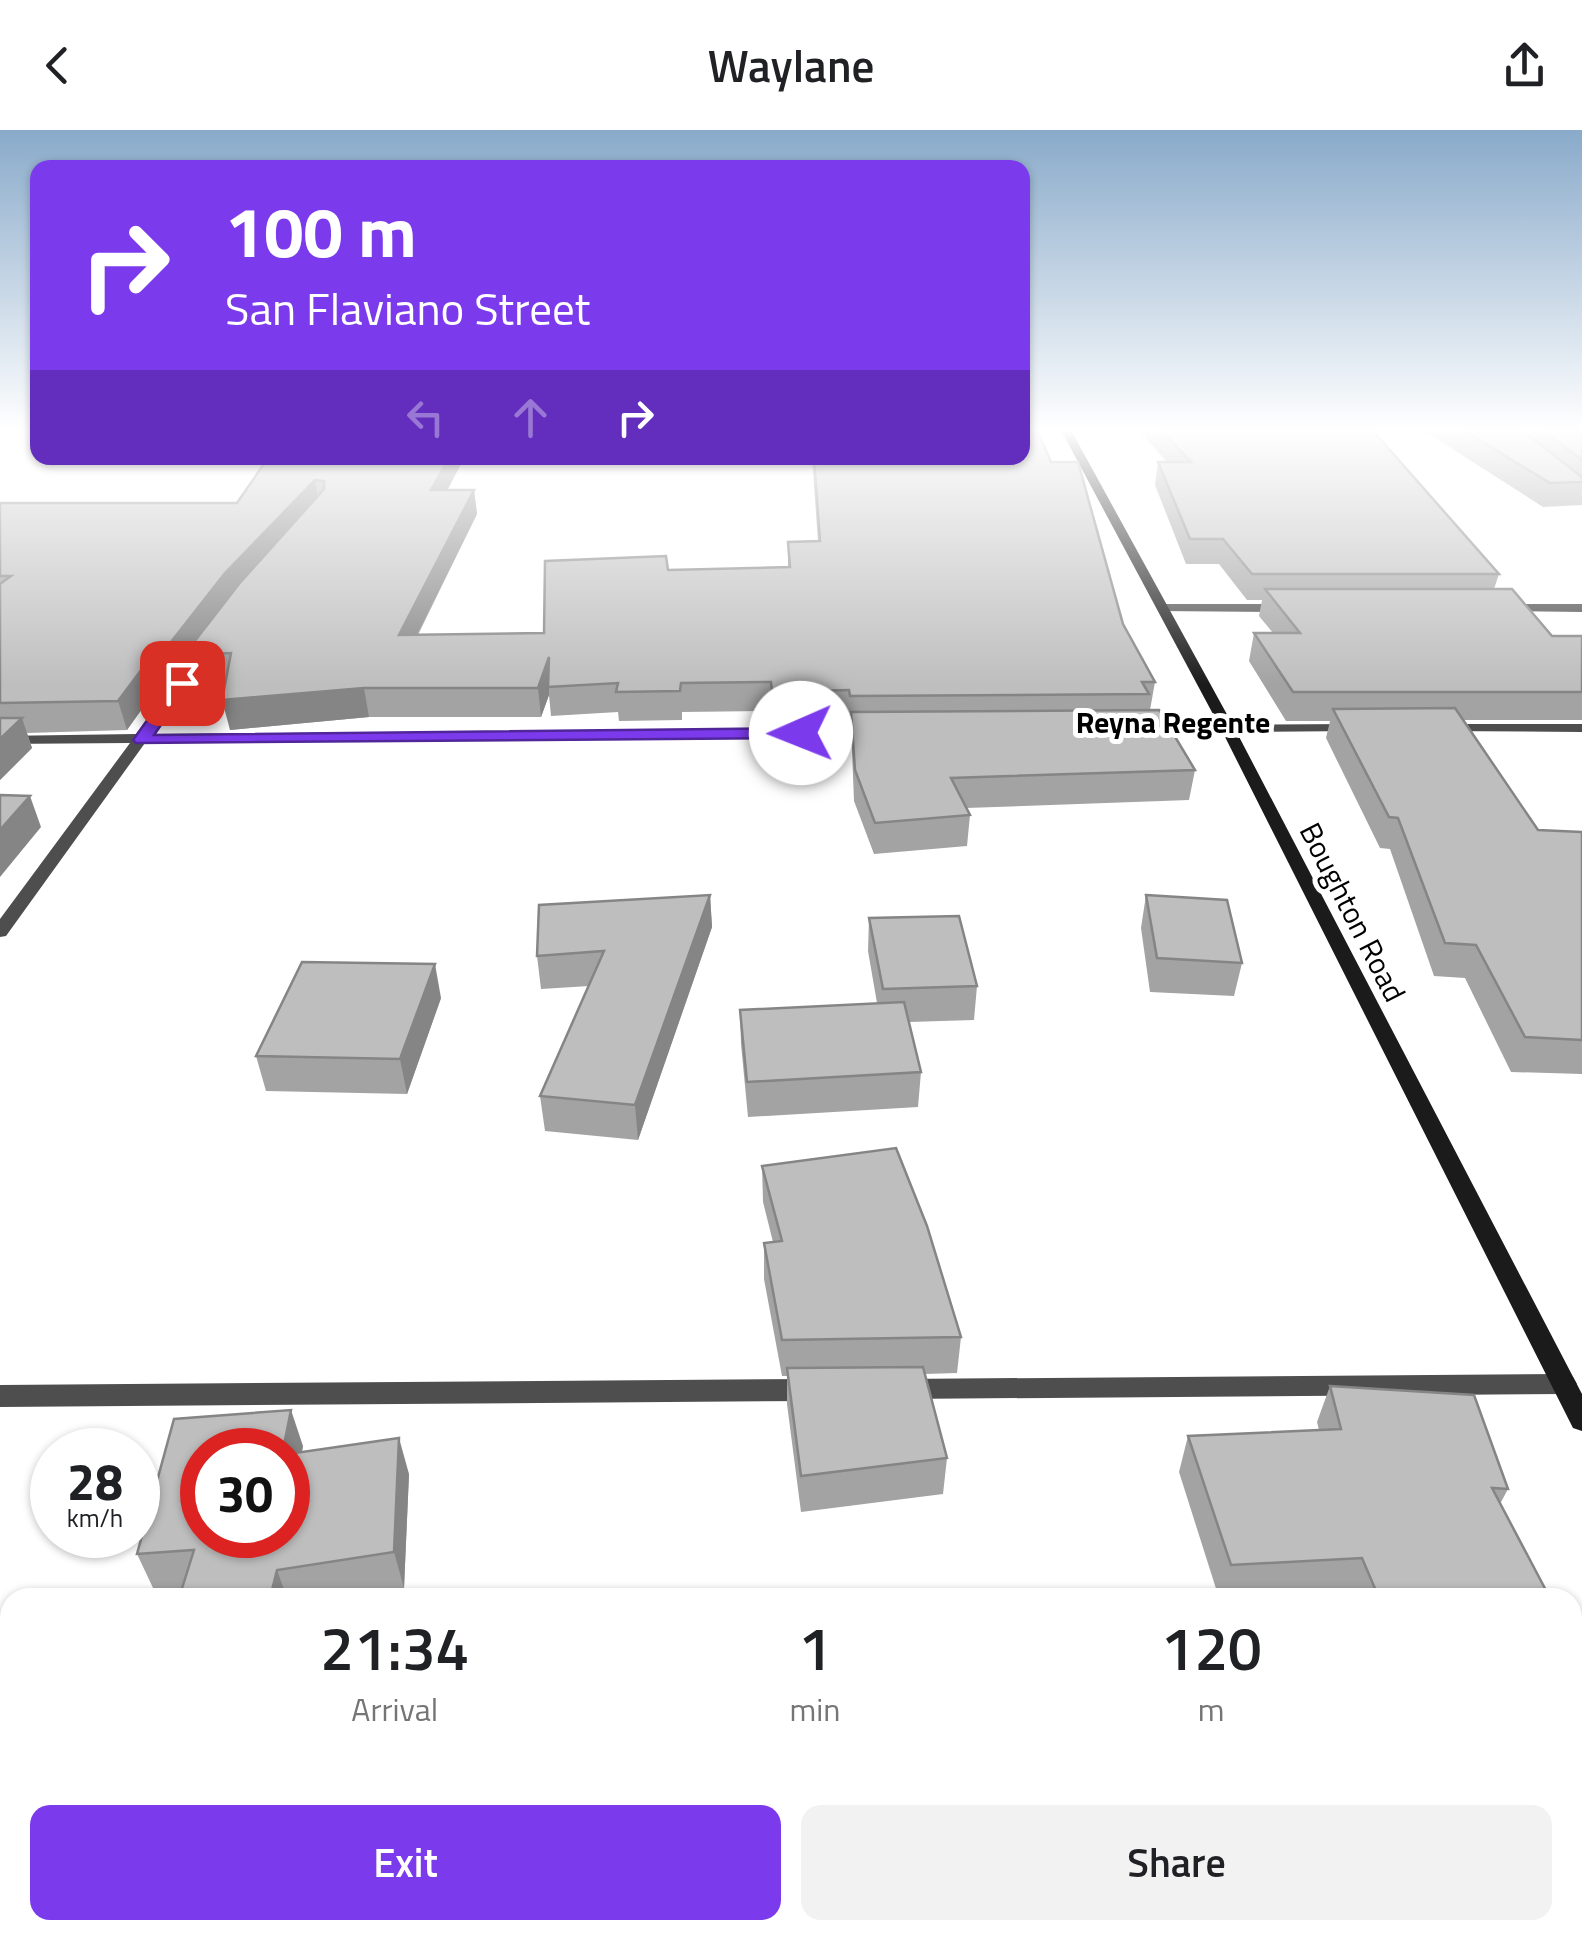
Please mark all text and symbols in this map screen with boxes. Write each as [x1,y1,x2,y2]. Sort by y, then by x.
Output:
text: Waylane [708,31,874,99]
icon: back [30,38,85,93]
icon: share [1497,38,1552,93]
text: 100 m [225,178,417,284]
icon: right [60,200,190,330]
text: San Flaviano Street [225,274,590,342]
icon: left [398,390,453,445]
icon: ahead [503,390,558,445]
icon: right [608,390,663,445]
pin [140,641,225,726]
icon: arrive [155,656,210,711]
position arrow [749,681,853,785]
district label: Reyna Regente [1076,699,1270,745]
street label: Boughton Road [1288,814,1418,1010]
speed limit sign: 30 [180,1428,310,1558]
text: 28 [67,1443,123,1519]
text: km/h [67,1499,123,1537]
text: 21:34 [320,1602,469,1693]
text: 1 [798,1602,832,1693]
text: 120 [1161,1602,1262,1693]
text: Arrival [351,1685,438,1733]
text: min [789,1685,840,1733]
text: m [1198,1685,1225,1733]
button: Exit [30,1805,781,1920]
button: Share [801,1805,1552,1920]

